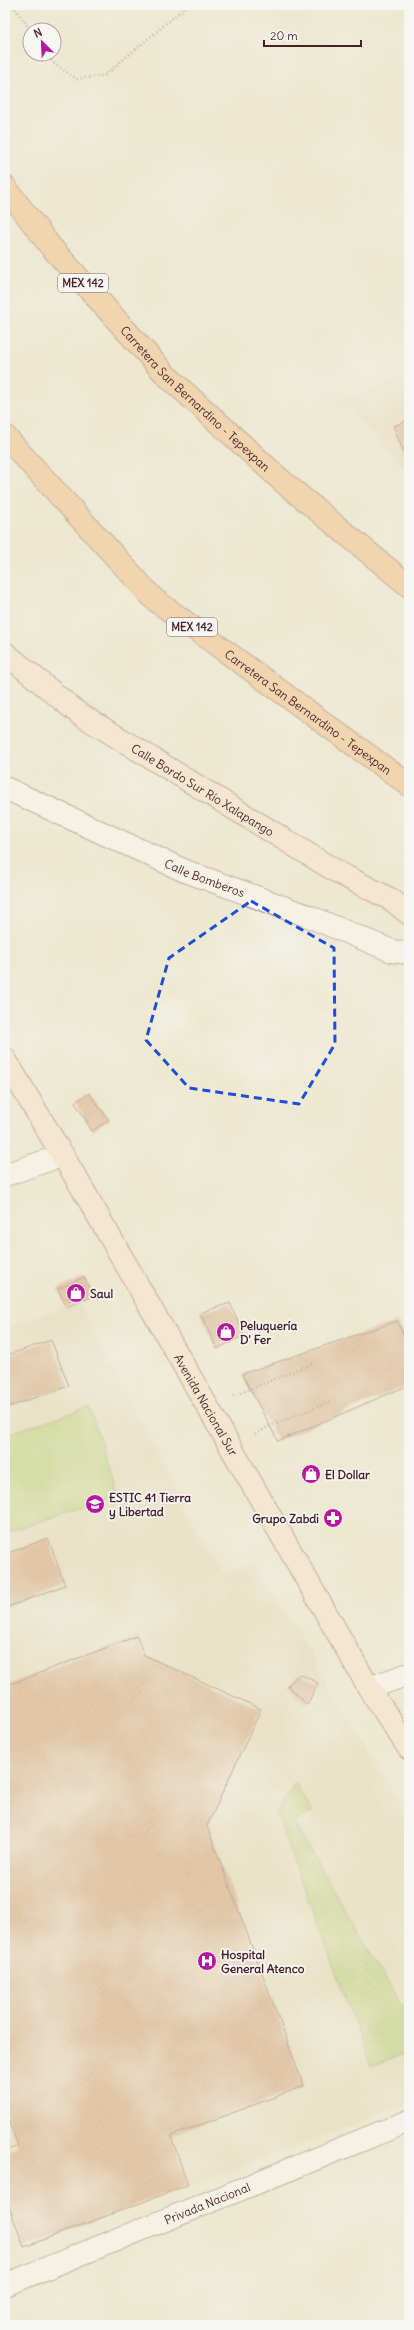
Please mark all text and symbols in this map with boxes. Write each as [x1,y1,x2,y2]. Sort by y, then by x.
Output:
north arrow [22,22,62,62]
scale bar [264,22,361,48]
text: N [32,25,44,41]
text: 20 m [270,28,298,43]
road number: MEX 142 [58,274,108,292]
street label: Carretera San Bernardino - Tepexpan [118,322,273,474]
road number: MEX 142 [167,618,217,636]
street label: Carretera San Bernardino - Tepexpan [222,646,395,777]
street label: Calle Bordo Sur Río Xalapango [129,740,277,839]
street label: Calle Bomberos [162,855,247,900]
shop icon: Saul [65,1282,87,1304]
place label: Saul [90,1286,113,1301]
place label: Peluquería D' Fer [240,1318,298,1347]
shop icon: Peluquería D' Fer [215,1321,237,1343]
street label: Avenida Nacional Sur [171,1351,241,1458]
shop icon: El Dollar [300,1463,322,1485]
place label: El Dollar [325,1467,370,1482]
place label: ESTIC 41 Tierra y Libertad [109,1490,191,1520]
school or university icon: ESTIC 41 Tierra y Libertad [84,1493,106,1515]
pharmacy icon: Grupo Zabdi [322,1507,344,1529]
place label: Grupo Zabdi [252,1511,319,1527]
place label: Hospital General Atenco [221,1947,305,1976]
hospital icon: Hospital General Atenco [196,1950,218,1972]
street label: Privada Nacional [162,2179,252,2227]

